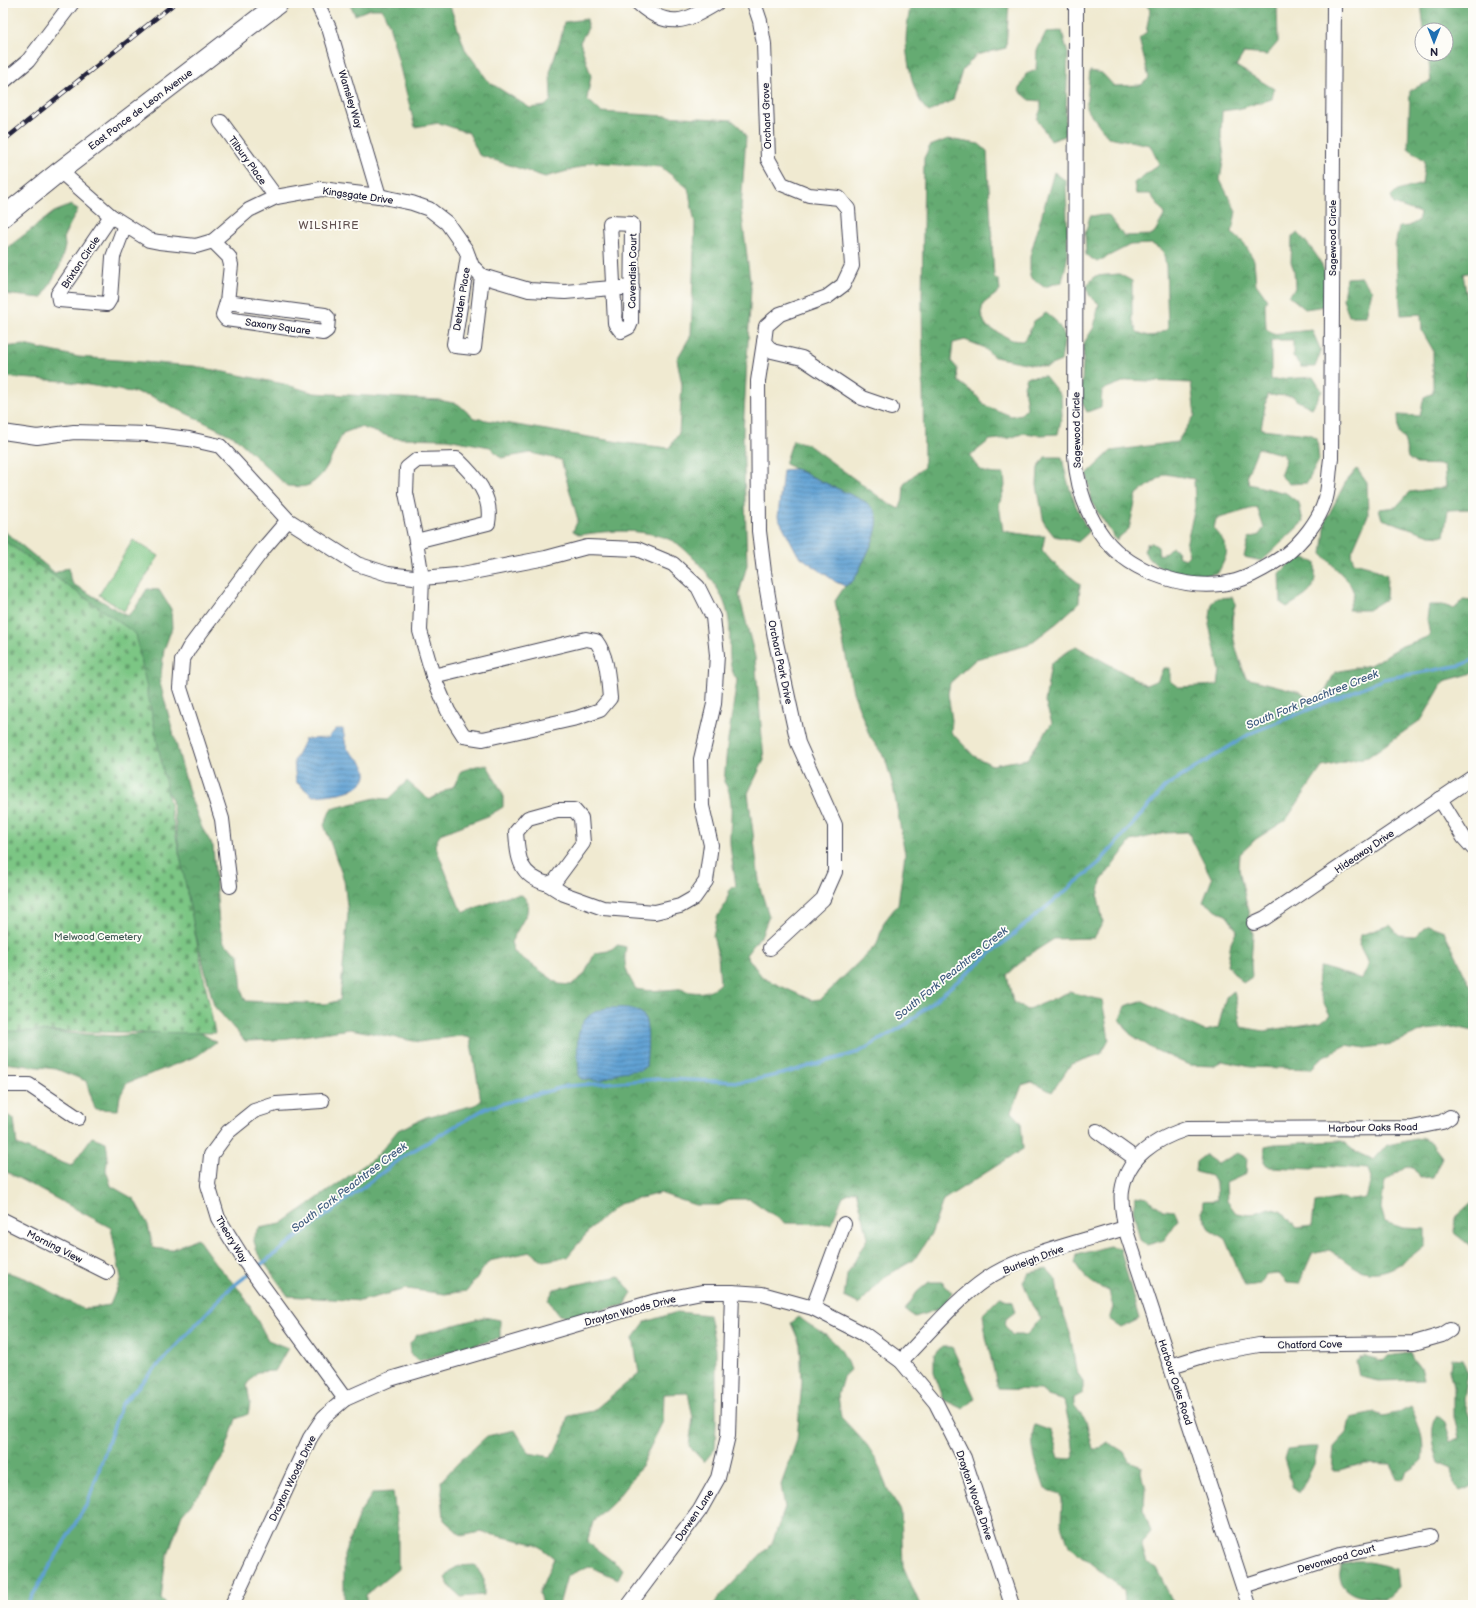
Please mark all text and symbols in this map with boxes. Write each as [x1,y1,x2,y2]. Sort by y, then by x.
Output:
north arrow [1414,22,1454,62]
text: N [1430,45,1438,58]
street label: East Ponce de Leon Avenue [86,67,195,153]
street label: Wamsley Way [335,69,365,130]
street label: Orchard Grove [760,82,774,149]
street label: Tilbury Place [225,134,269,187]
street label: Kingsgate Drive [322,185,394,207]
street label: Sagewood Circle [1327,200,1339,276]
district label: WILSHIRE [299,219,359,232]
street label: Cavendish Court [626,233,640,309]
street label: Brixton Circle [59,234,103,291]
street label: Debden Place [451,267,473,332]
street label: Saxony Square [244,316,312,338]
street label: Sagewood Circle [1070,392,1084,468]
street label: Orchard Park Drive [765,619,795,705]
water label: South Fork Peachtree Creek [1244,667,1381,732]
street label: Hideaway Drive [1332,827,1397,876]
water label: South Fork Peachtree Creek [892,923,1011,1023]
park label: Melwood Cemetery [54,931,142,943]
street label: Harbour Oaks Road [1328,1121,1418,1135]
water label: South Fork Peachtree Creek [289,1139,410,1235]
street label: Theory Way [213,1214,250,1265]
street label: Morning View [25,1228,85,1266]
street label: Burleigh Drive [1001,1243,1065,1277]
street label: Drayton Woods Drive [583,1293,677,1329]
street label: Harbour Oaks Road [1156,1338,1195,1427]
street label: Chatford Cove [1277,1338,1343,1352]
street label: Drayton Woods Drive [267,1433,319,1523]
street label: Drayton Woods Drive [953,1449,995,1542]
street label: Darwen Lane [673,1487,717,1544]
street label: Devonwood Court [1296,1542,1377,1576]

